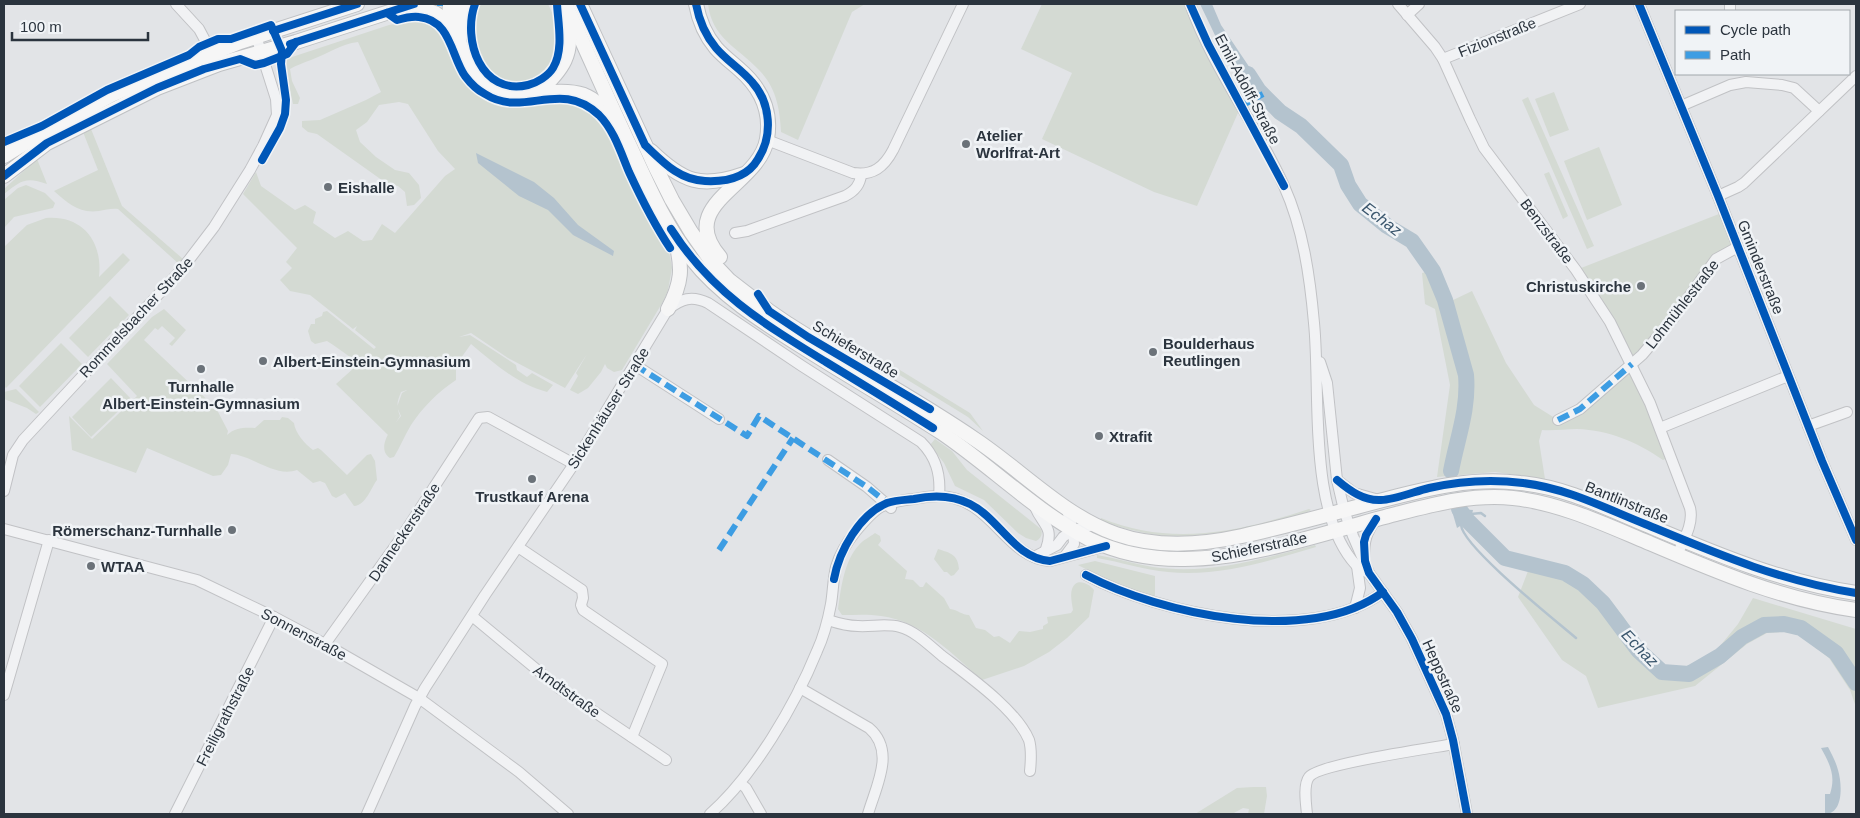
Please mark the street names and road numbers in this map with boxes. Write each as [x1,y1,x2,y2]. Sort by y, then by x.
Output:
street label: Fizionstraße [1456,14,1538,60]
street label: Emil-Adolff-Straße [1212,31,1284,147]
street label: Benzstraße [1517,195,1577,267]
street label: Gminderstraße [1734,217,1788,317]
street label: Rommelsbacher Straße [76,253,196,381]
street label: Lohmühlestraße [1642,256,1722,352]
street label: Schieferstraße [810,317,902,381]
street label: Sickenhäuser Straße [564,344,652,472]
street label: Bantlinstraße [1583,478,1671,526]
street label: Danneckerstraße [365,480,443,584]
street label: Schieferstraße [1210,529,1308,565]
street label: Sonnenstraße [258,604,350,664]
street label: Heppstraße [1419,637,1467,715]
street label: Arndtstraße [530,661,604,721]
street label: Freiligrathstraße [193,663,257,769]

